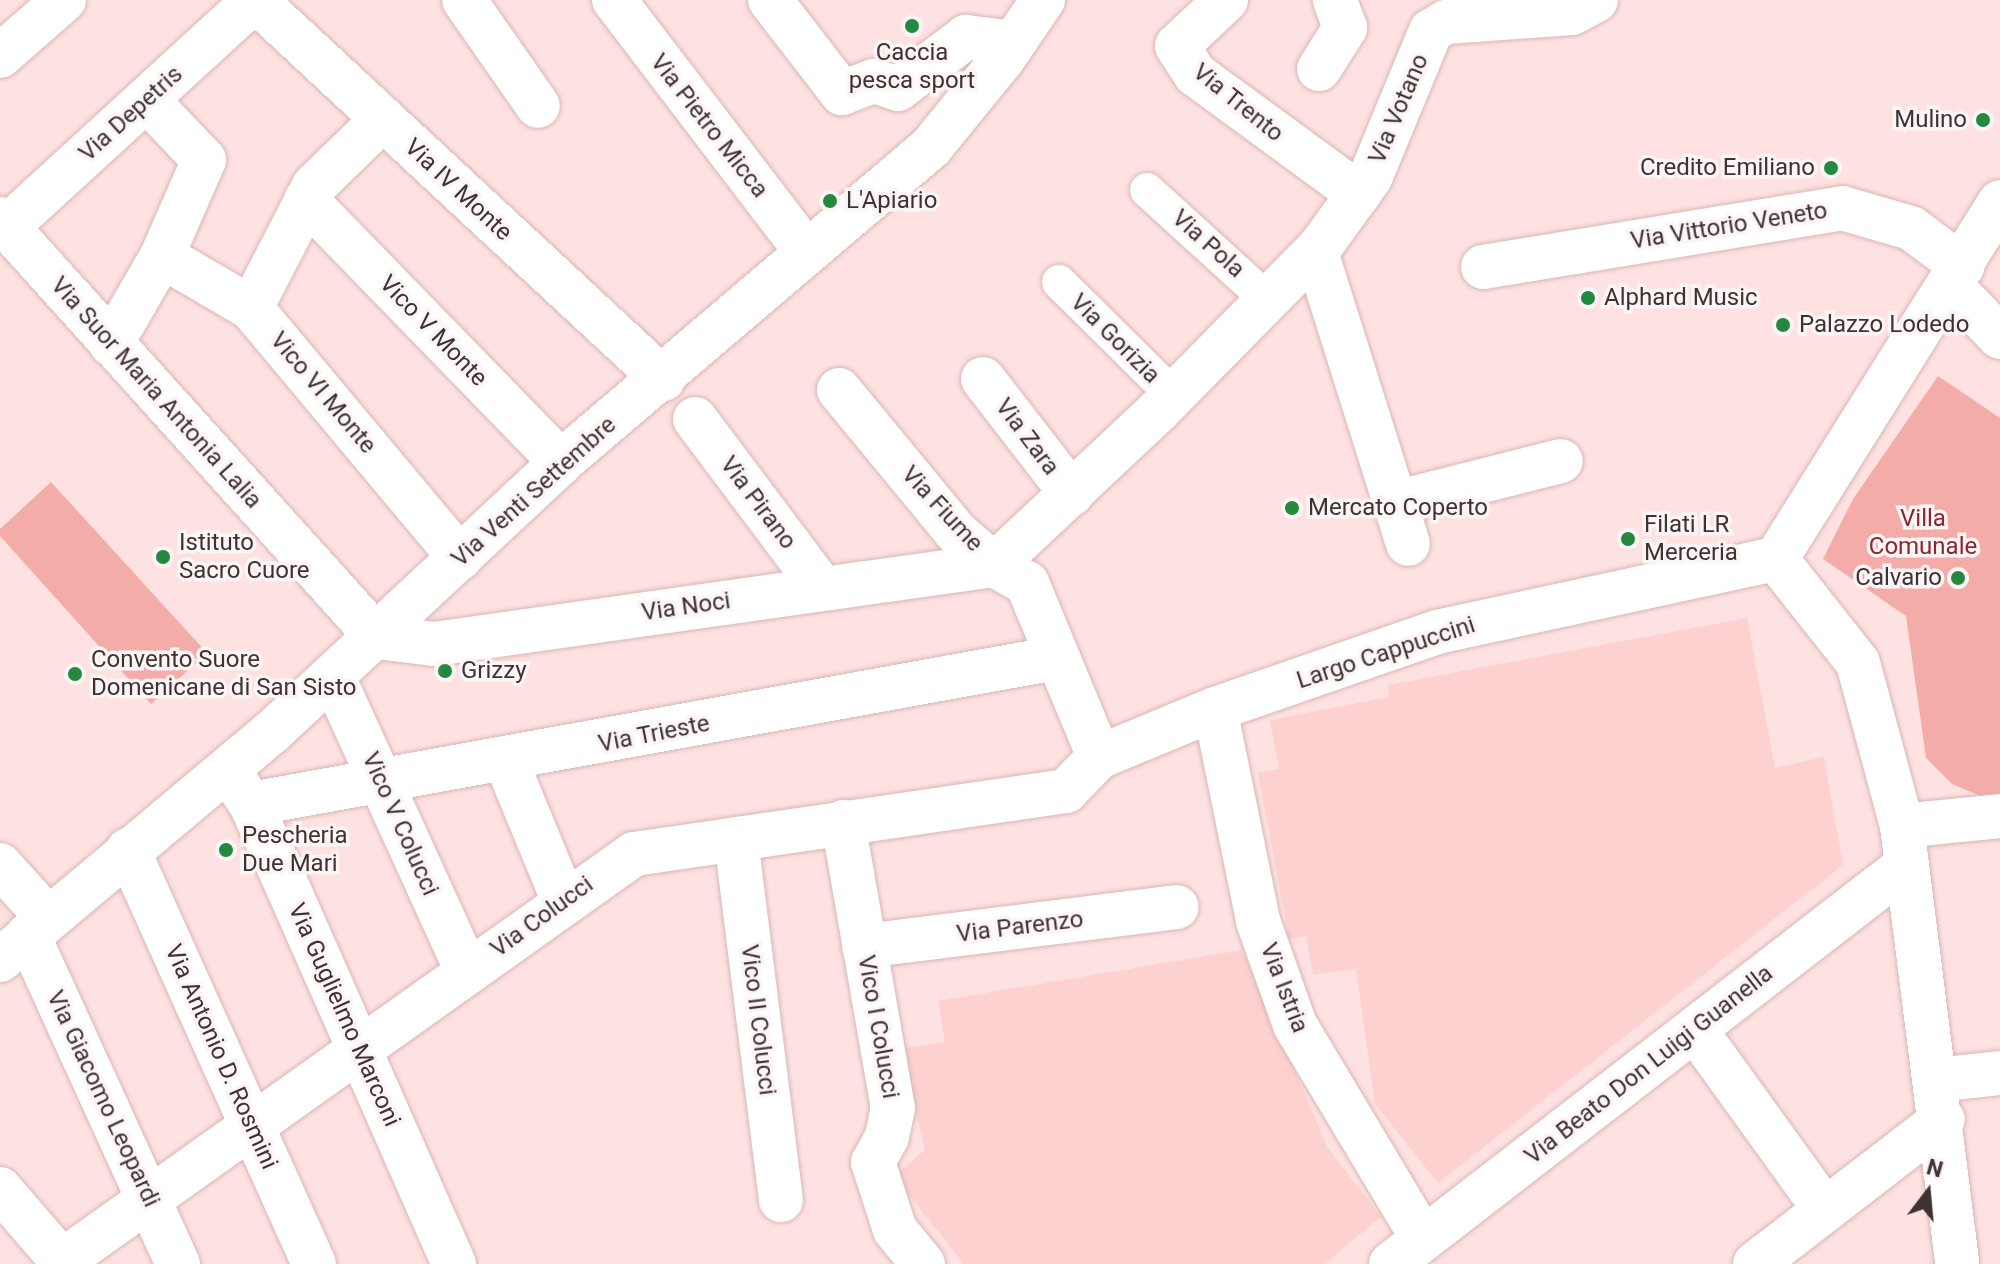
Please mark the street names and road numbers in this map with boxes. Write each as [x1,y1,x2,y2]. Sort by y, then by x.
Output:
street label: Via Pietro Micca [644,49,774,203]
street label: Via Votano [1363,50,1435,168]
street label: Via Trento [1187,58,1289,148]
street label: Via Depetris [73,60,189,168]
street label: Via IV Monte [398,133,518,247]
street label: Via Vittorio Veneto [1629,196,1829,256]
street label: Via Pola [1166,204,1250,284]
street label: Vico V Monte [373,270,493,392]
street label: Via Suor Maria Antonia Lalia [44,271,268,515]
street label: Via Gorizia [1064,288,1166,390]
street label: Vico VI Monte [264,326,382,460]
street label: Via Zara [989,393,1065,481]
street label: Via Venti Settembre [446,411,622,573]
street label: Via Pirano [714,451,802,555]
street label: Via Fiume [895,460,989,558]
street label: Via Noci [640,587,732,627]
street label: Largo Cappuccini [1293,611,1479,695]
street label: Via Trieste [596,709,712,759]
street label: Vico V Colucci [356,748,444,900]
street label: Via Colucci [485,870,599,964]
street label: Via Guglielmo Marconi [282,899,406,1131]
street label: Via Parenzo [955,905,1085,949]
street label: Via Istria [1254,939,1314,1037]
street label: Via Antonio D. Rosmini [158,940,284,1174]
street label: Vico II Colucci [734,943,782,1097]
street label: Vico I Colucci [851,953,905,1101]
street label: Via Beato Don Luigi Guanella [1519,959,1779,1171]
street label: Via Giacomo Leopardi [40,986,166,1212]

